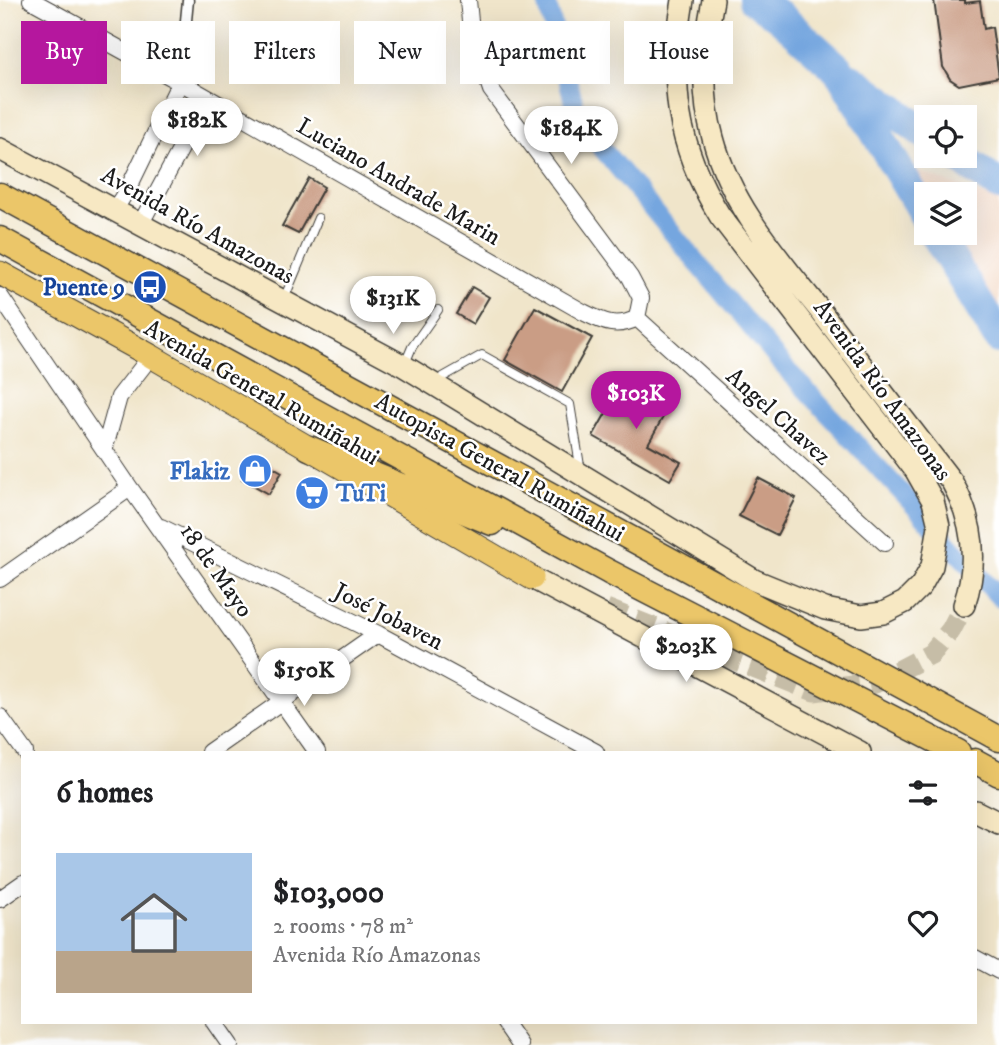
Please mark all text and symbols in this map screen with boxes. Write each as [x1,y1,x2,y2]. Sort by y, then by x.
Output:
chip: Buy [21,21,107,84]
chip: Rent [121,21,215,84]
chip: Filters [229,21,340,84]
chip: New [354,21,446,84]
chip: Apartment [460,21,610,84]
chip: House [624,21,733,84]
pin: $182K [148,99,246,158]
map controls [914,105,977,245]
button: locate [914,105,977,168]
text: $182K [167,106,227,135]
pin: $184K [522,106,620,166]
street label: Luciano Andrade Marin [291,111,506,253]
text: $184K [540,114,602,143]
street label: Avenida Río Amazonas [96,160,300,292]
button: layers [914,182,977,245]
bus stop icon: Puente 9 [131,268,169,306]
place label: Puente 9 [42,273,125,303]
pin: $131K [344,276,442,336]
text: $131K [366,284,420,313]
street label: Avenida Río Amazonas [806,294,958,487]
street label: Avenida General Rumiñahui [139,313,384,473]
street label: Angel Chavez [720,362,838,472]
pin: $103K [587,372,685,431]
text: $103K [607,379,665,408]
street label: Autopista General Rumiñahui [369,387,630,549]
shop icon: Flakiz [236,452,274,490]
place label: Flakiz [169,457,231,487]
supermarket icon: TuTi [293,474,331,512]
place label: TuTi [335,479,386,509]
street label: 18 de Mayo [173,518,259,623]
street label: José Jobaven [327,576,449,657]
pin: $203K [637,624,735,684]
text: $203K [656,632,716,661]
pin: $150K [255,648,353,708]
text: $150K [274,656,334,685]
icon: filters [904,774,942,812]
text: 6 homes [56,775,153,812]
text: $103,000 [273,875,384,912]
icon: home [112,881,196,965]
icon: heart [904,904,942,942]
text: 2 rooms · 78 m² [273,912,413,941]
text: Avenida Río Amazonas [273,941,481,970]

